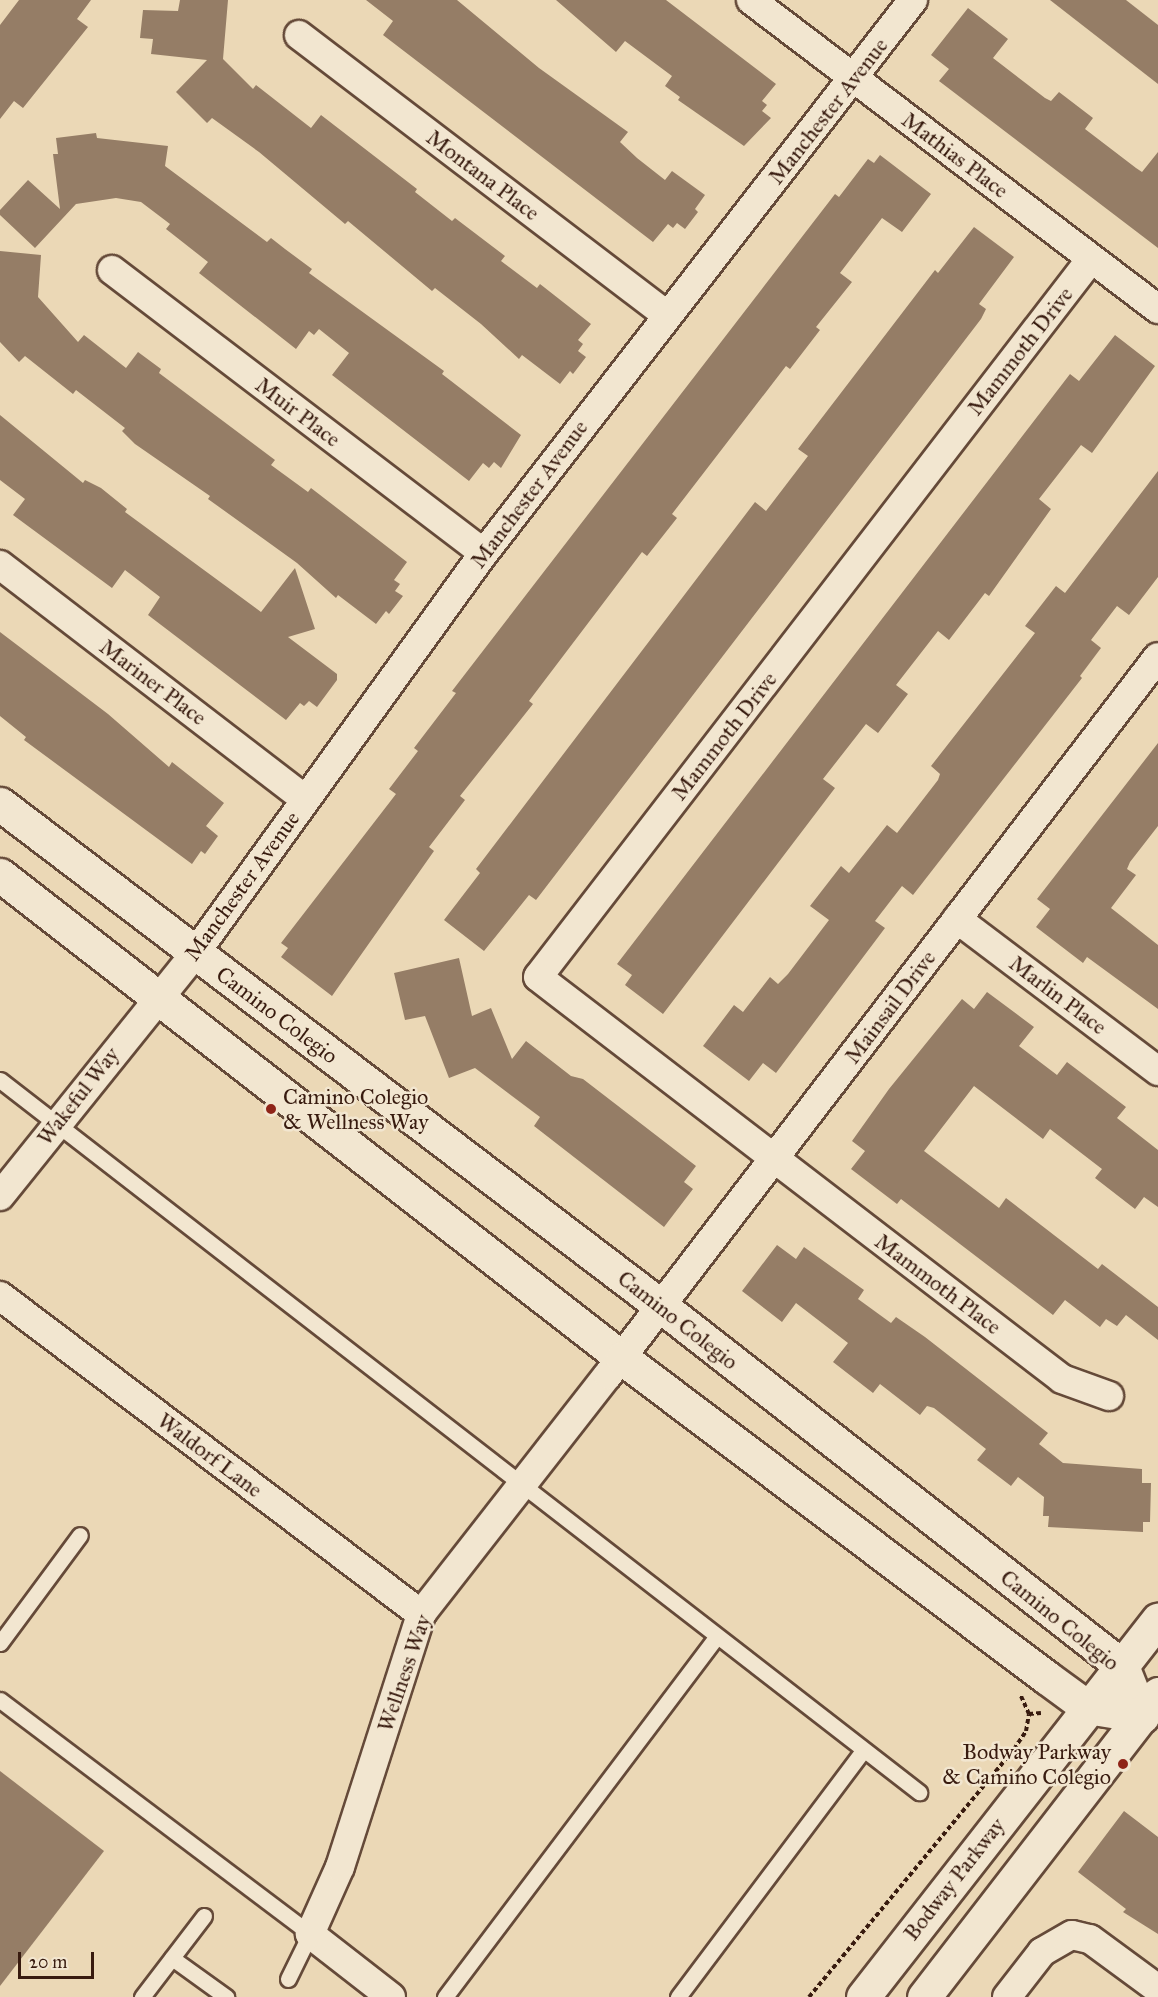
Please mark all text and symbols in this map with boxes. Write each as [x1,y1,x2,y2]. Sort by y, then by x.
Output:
street label: Manchester Avenue [763,33,893,189]
street label: Mathias Place [897,106,1013,204]
street label: Montana Place [421,124,545,226]
street label: Mammoth Drive [962,282,1078,420]
street label: Muir Place [250,372,346,452]
street label: Manchester Avenue [465,415,593,573]
street label: Mariner Place [95,633,211,731]
street label: Mammoth Drive [666,667,782,805]
street label: Manchester Avenue [179,806,305,966]
street label: Mainsail Drive [839,945,941,1069]
street label: Marlin Place [1004,950,1112,1040]
street label: Camino Colegio [211,961,343,1069]
street label: Wakeful Way [31,1042,125,1150]
place label: Camino Colegio & Wellness Way [283,1083,428,1134]
marker: Camino Colegio & Wellness Way [264,1102,278,1116]
street label: Mammoth Place [870,1228,1006,1340]
street label: Camino Colegio [613,1265,743,1375]
street label: Waldorf Lane [152,1407,268,1503]
street label: Camino Colegio [995,1564,1125,1676]
street label: Wellness Way [372,1611,436,1735]
place label: Bodway Parkway & Camino Colegio [942,1738,1111,1790]
marker: Bodway Parkway & Camino Colegio [1116,1757,1130,1771]
street label: Bodway Parkway [898,1812,1010,1946]
scale bar [21,1940,98,1978]
text: 20 m [29,1951,67,1973]

